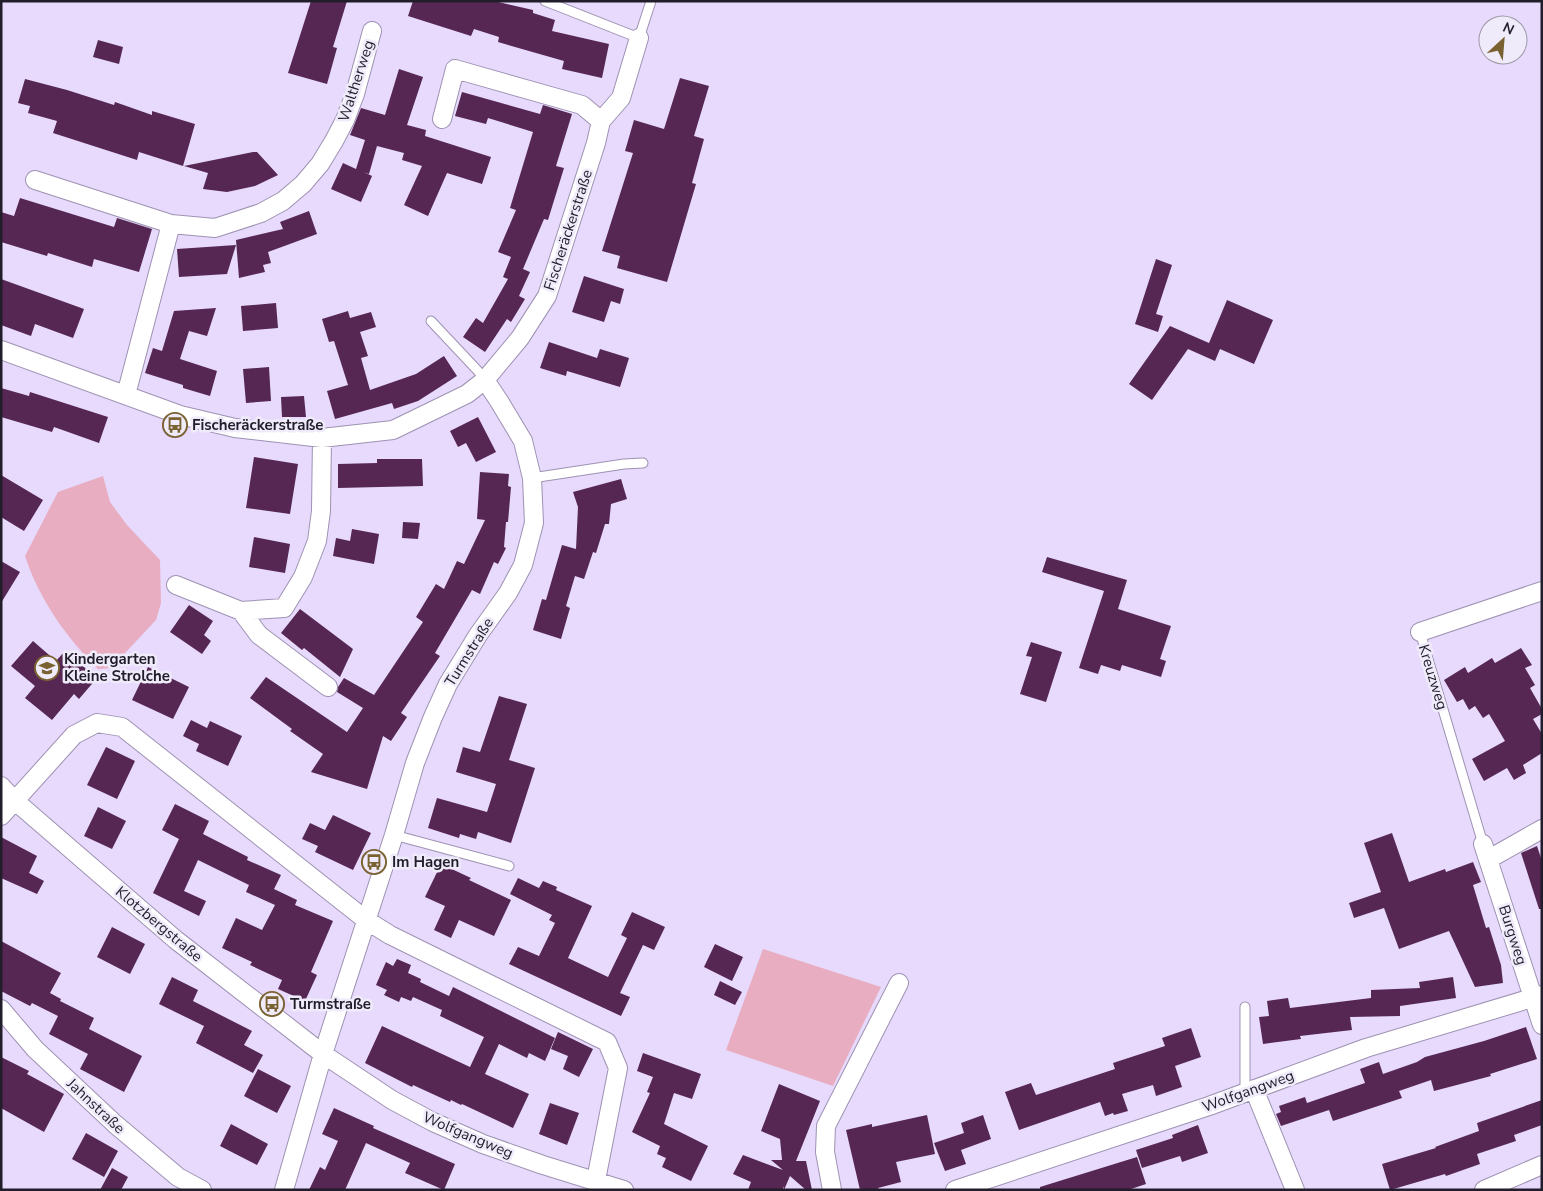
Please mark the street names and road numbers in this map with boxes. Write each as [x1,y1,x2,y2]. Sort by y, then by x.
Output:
street label: Waltherweg [333,38,379,124]
street label: Fischeräckerstraße [539,167,597,293]
street label: Turmstraße [440,614,498,690]
street label: Kreuzweg [1414,642,1452,712]
street label: Klotzbergstraße [111,882,207,966]
street label: Burgweg [1494,902,1532,968]
street label: Wolfgangweg [1199,1065,1297,1117]
street label: Jahnstraße [62,1073,129,1138]
street label: Wolfgangweg [420,1107,516,1163]

